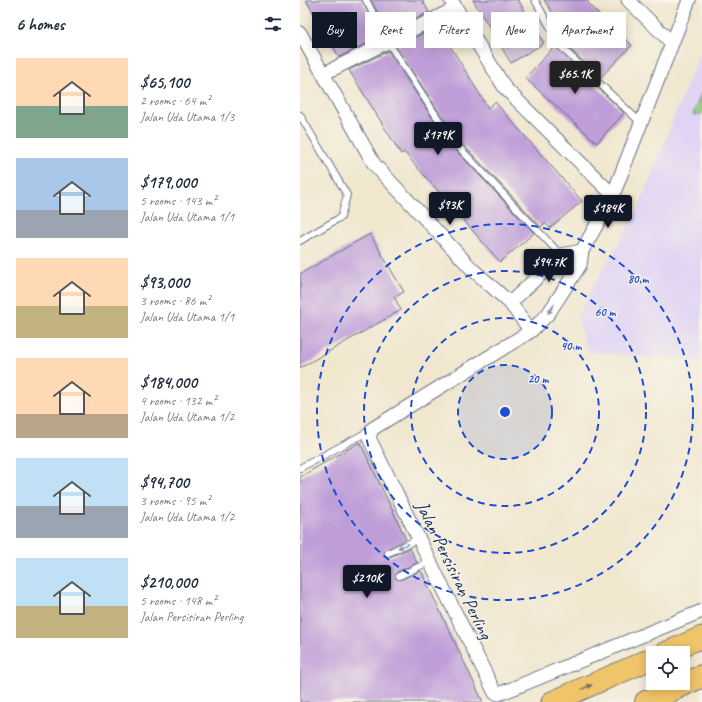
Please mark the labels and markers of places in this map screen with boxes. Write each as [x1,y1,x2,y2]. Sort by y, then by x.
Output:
pin: $65.1K [542,61,608,95]
pin: $179K [410,122,466,156]
pin: $93K [426,192,474,226]
pin: $184K [580,195,636,229]
pin: $94.7K [516,249,582,283]
centre of rings [498,405,512,419]
pin: $210K [339,565,395,599]

